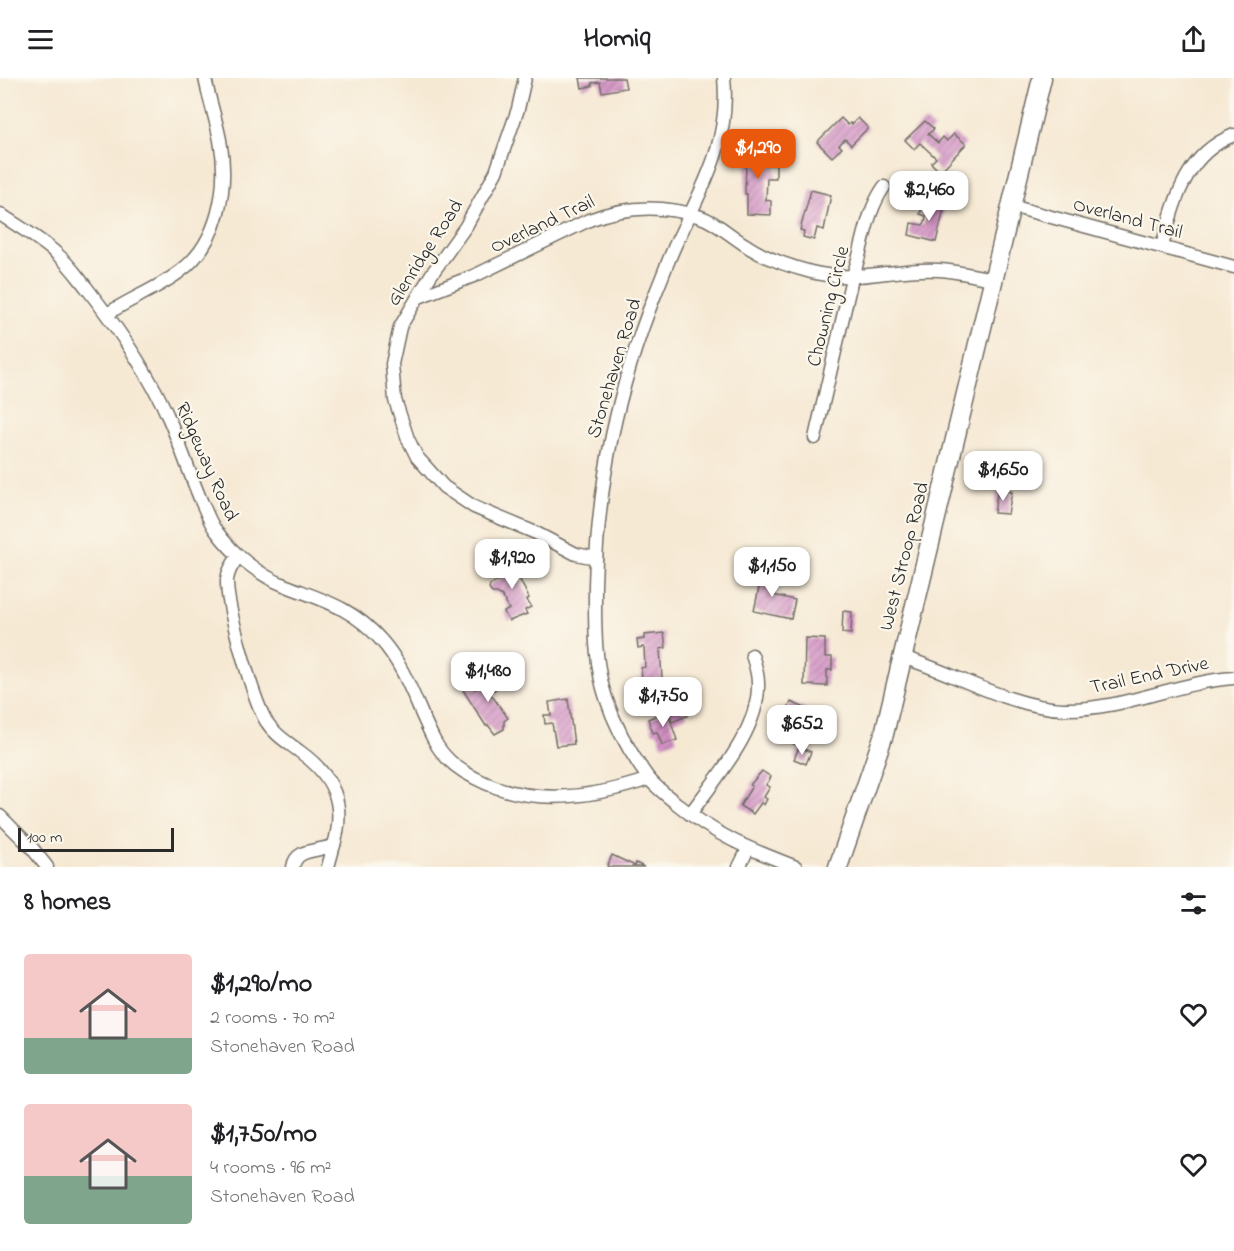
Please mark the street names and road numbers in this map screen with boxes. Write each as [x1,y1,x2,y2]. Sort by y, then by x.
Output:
street label: Overland Trail [486,188,600,262]
street label: Overland Trail [1069,191,1185,248]
street label: Glenridge Road [381,194,472,313]
street label: Chowning Circle [800,243,859,370]
street label: Stonehaven Road [580,295,650,442]
street label: Ridgeway Road [166,398,245,527]
street label: West Stroop Road [873,479,938,634]
street label: Trail End Drive [1088,650,1211,703]

